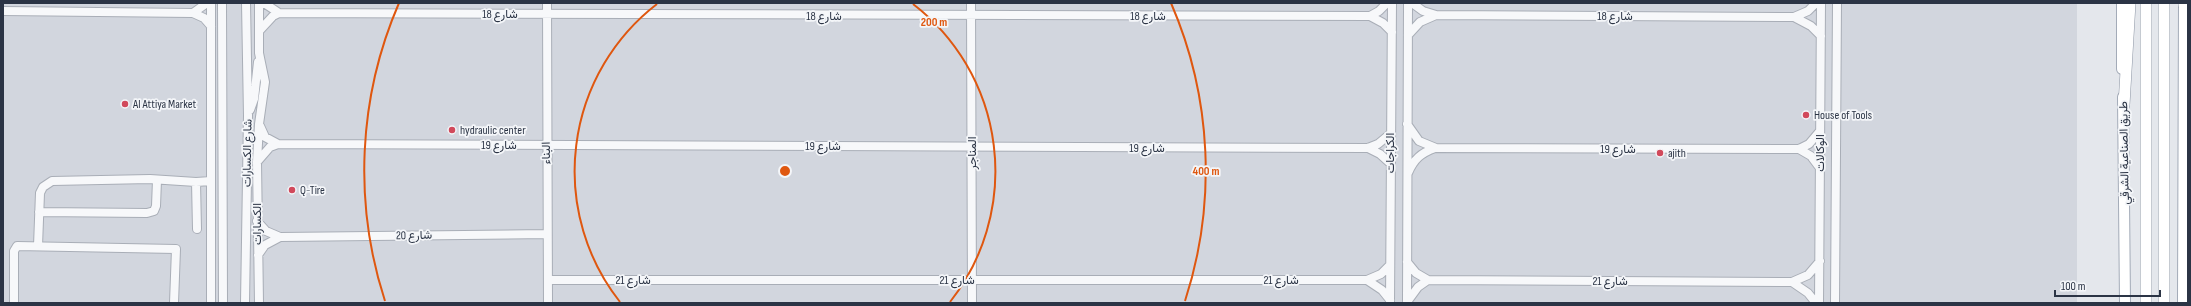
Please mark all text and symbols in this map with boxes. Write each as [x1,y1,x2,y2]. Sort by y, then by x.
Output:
street label: شارع 18 [482,7,518,23]
street label: شارع 18 [806,9,842,25]
street label: شارع 18 [1130,9,1166,25]
street label: شارع 18 [1597,9,1633,25]
text: 200 m [921,15,947,30]
place label: Al Attiya Market [132,97,196,112]
marker: Al Attiya Market [120,99,130,109]
street label: طريق الصناعية الشرقي [2116,101,2135,205]
place label: House of Tools [1814,108,1872,123]
marker: House of Tools [1801,110,1811,120]
street label: شارع الكسارات [239,119,257,187]
place label: hydraulic center [460,123,526,138]
marker: hydraulic center [447,125,457,135]
street label: الكراجات [1383,133,1398,173]
street label: الوكالات [1813,134,1828,172]
street label: المناجر [965,137,980,170]
street label: شارع 19 [481,138,517,154]
street label: شارع 19 [805,139,841,155]
street label: شارع 19 [1129,141,1165,157]
street label: البناء [539,142,554,164]
street label: شارع 19 [1600,142,1636,158]
place label: ajith [1668,146,1686,161]
marker: ajith [1655,148,1665,158]
centre of rings [778,164,792,178]
text: 400 m [1193,164,1219,179]
place label: Q-Tire [300,183,325,198]
marker: Q-Tire [287,185,297,195]
street label: الكسارات [250,203,265,245]
street label: شارع 20 [396,228,432,244]
scale bar [2055,272,2160,298]
street label: شارع 21 [615,273,651,289]
street label: شارع 21 [939,273,975,289]
street label: شارع 21 [1263,273,1299,289]
street label: شارع 21 [1592,274,1628,290]
text: 100 m [2061,279,2086,294]

